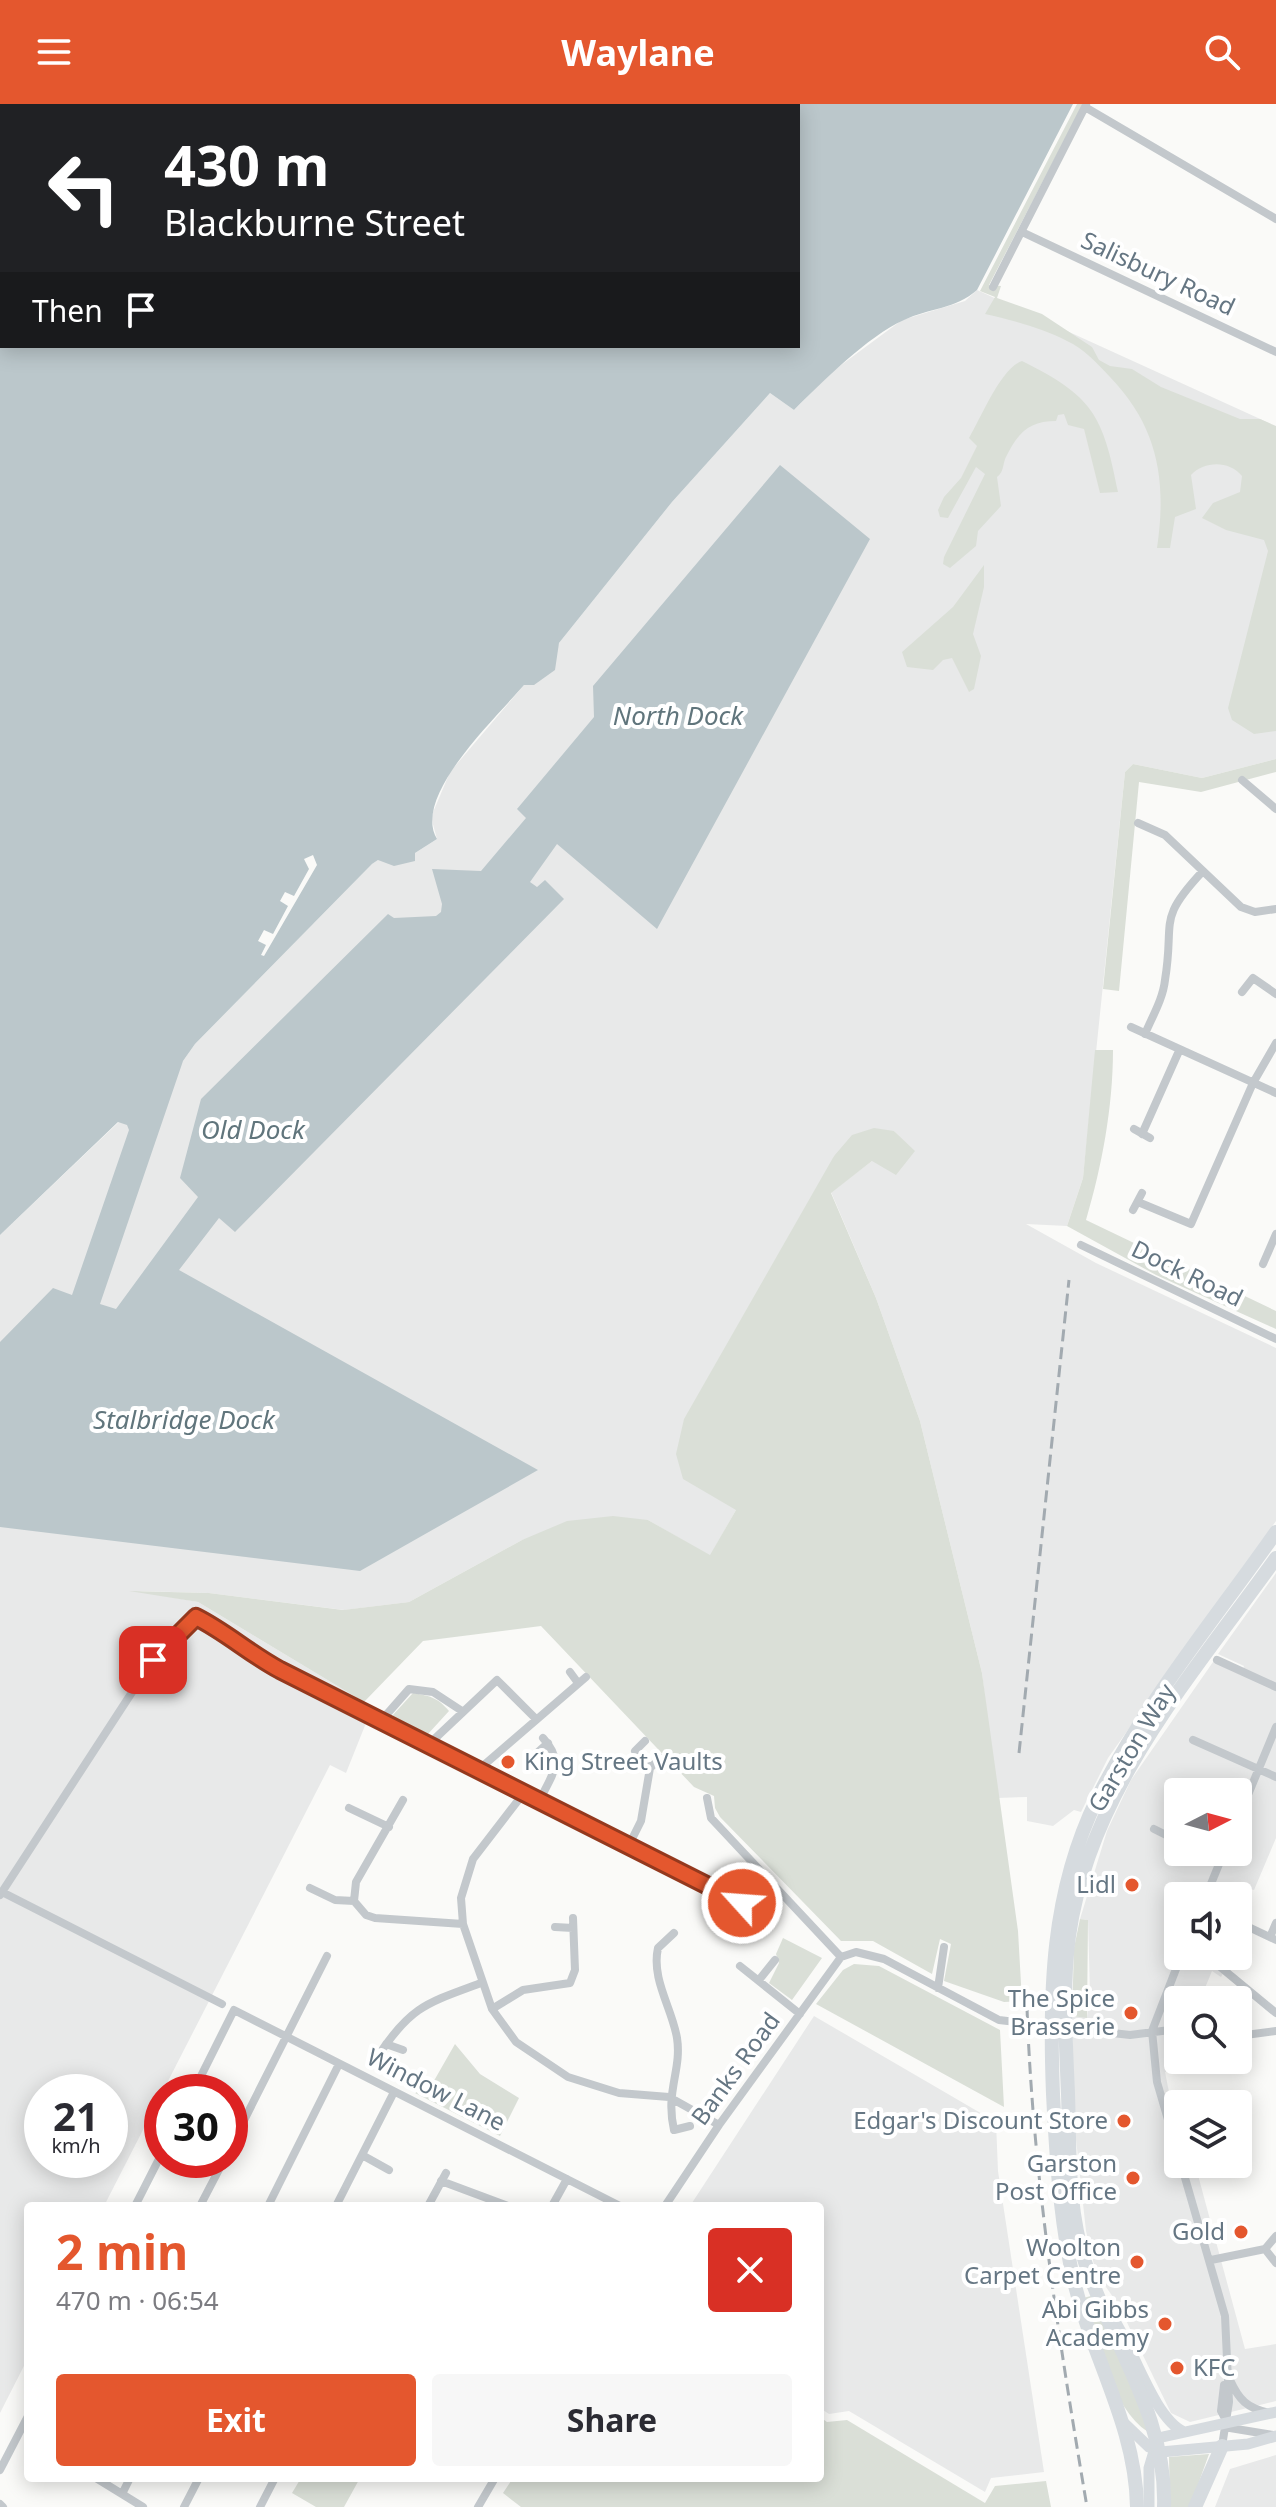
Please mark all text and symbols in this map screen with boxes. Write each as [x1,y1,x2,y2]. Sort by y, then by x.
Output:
text: Waylane [561,28,715,77]
icon: menu [32,30,76,74]
icon: search [1200,30,1244,74]
text: 430 m [164,126,329,202]
icon: left [32,136,136,240]
text: Blackburne Street [164,198,465,247]
street label: Salisbury Road [1076,223,1241,323]
icon: arrive [119,288,163,332]
text: Then [32,290,103,331]
water label: North Dock [613,697,744,733]
water label: Old Dock [201,1111,306,1147]
street label: Dock Road [1126,1231,1249,1314]
water label: Stalbridge Dock [93,1401,276,1437]
pin [119,1626,187,1694]
icon: arrive [131,1638,175,1682]
street label: Garston Way [1079,1676,1182,1818]
place label: King Street Vaults [524,1744,723,1777]
marker: King Street Vaults [499,1753,517,1771]
north arrow [1164,1778,1252,1866]
map controls [1164,1778,1252,2178]
position arrow [700,1861,784,1945]
place label: Lidl [1076,1867,1116,1900]
marker: Lidl [1123,1876,1141,1894]
button: sound [1164,1882,1252,1970]
place label: The Spice Brasserie [1008,1981,1115,2042]
button: search [1164,1986,1252,2074]
marker: The Spice Brasserie [1122,2004,1140,2022]
street label: Banks Road [683,2005,787,2131]
street label: Window Lane [362,2040,512,2138]
speed limit sign: 30 [144,2074,248,2178]
text: 21 [53,2088,99,2143]
button: layers [1164,2090,1252,2178]
place label: Edgar's Discount Store [853,2103,1108,2136]
marker: Edgar's Discount Store [1115,2112,1133,2130]
text: km/h [51,2132,101,2159]
place label: Garston Post Office [995,2146,1117,2207]
marker: Garston Post Office [1124,2169,1142,2187]
place label: Gold [1172,2214,1225,2247]
text: 2 min [56,2219,188,2284]
marker: Gold [1232,2223,1250,2241]
button: close [708,2228,792,2312]
place label: Woolton Carpet Centre [964,2230,1121,2291]
marker: Woolton Carpet Centre [1128,2253,1146,2271]
text: 470 m · 06:54 [56,2282,219,2318]
place label: Abi Gibbs Academy [1042,2292,1150,2353]
marker: Abi Gibbs Academy [1156,2315,1174,2333]
place label: KFC [1193,2350,1235,2383]
marker: KFC [1168,2359,1186,2377]
button: Exit [56,2374,416,2466]
button: Share [432,2374,792,2466]

